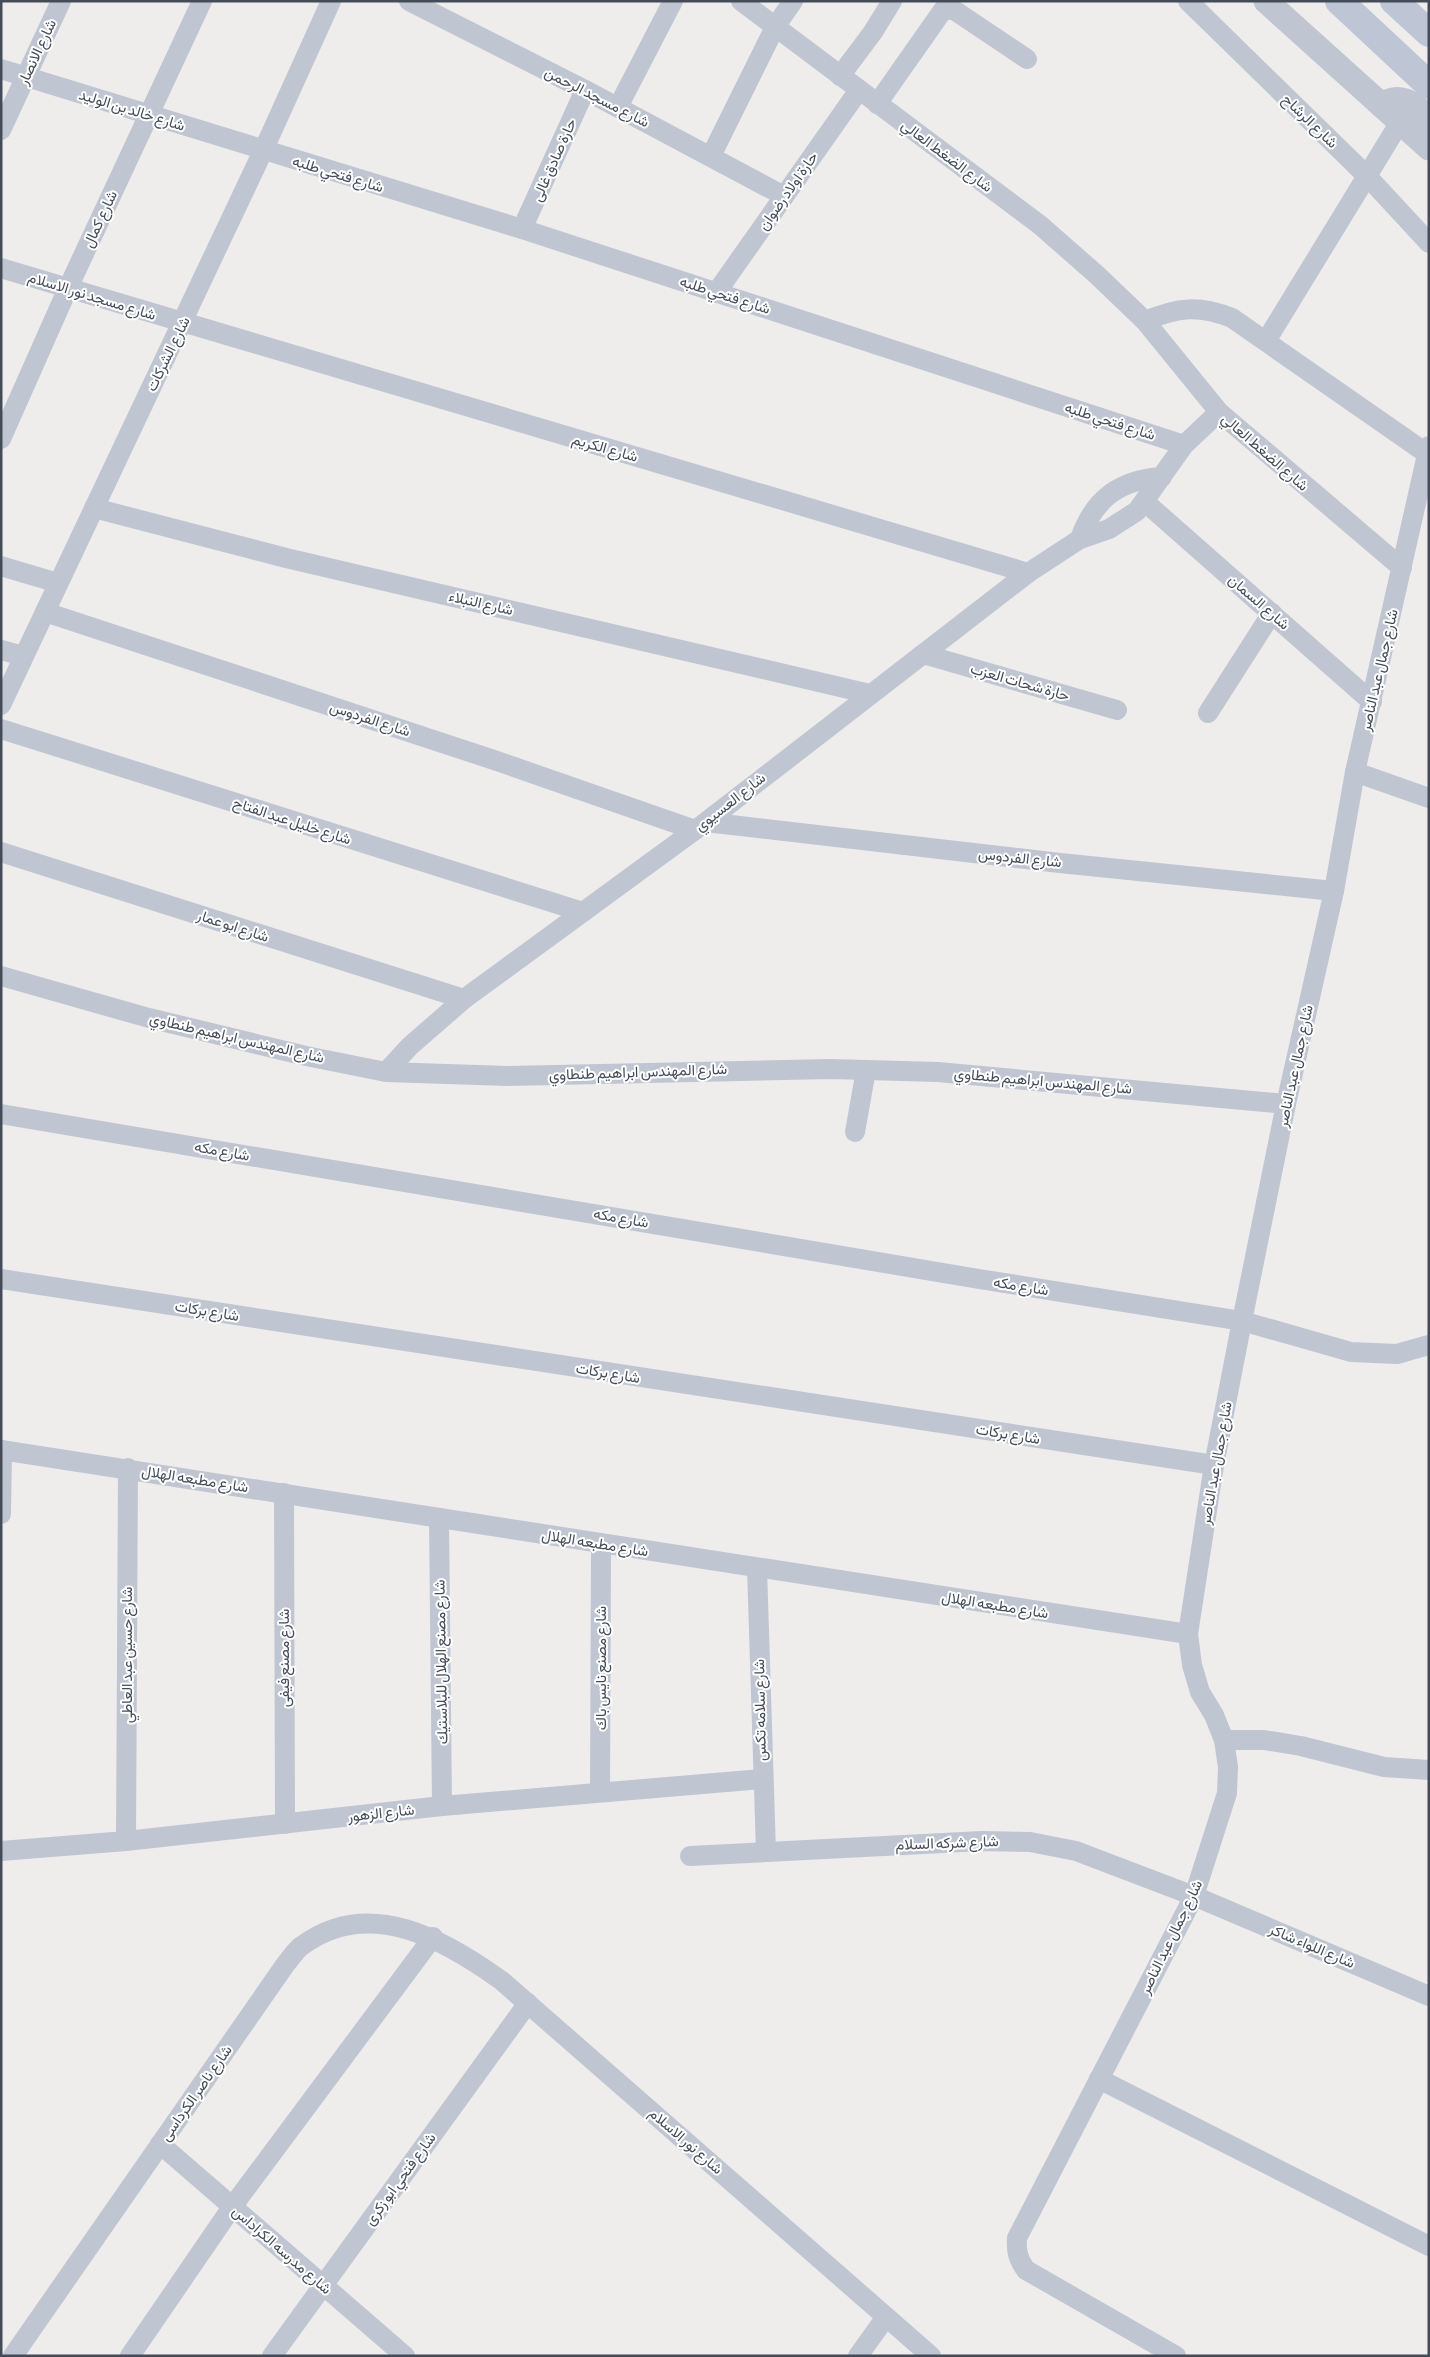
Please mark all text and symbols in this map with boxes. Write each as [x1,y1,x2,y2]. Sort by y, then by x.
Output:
street label: شارع الانصار [14,16,62,89]
street label: شارع مسجد الرحمن [541,63,652,133]
street label: شارع خالد بن الوليد [76,85,187,137]
street label: شارع الرشاح [1277,90,1342,153]
street label: حارة صادق غالى [528,116,581,205]
street label: شارع الضغط العالي [895,116,996,199]
street label: حارة اولاد رضوان [754,148,822,234]
street label: شارع فتحي طلبه [289,152,386,200]
street label: شارع كمال [79,187,123,251]
street label: شارع مسجد نور الاسلام [25,268,158,326]
street label: شارع فتحي طلبه [676,272,773,322]
street label: شارع الشركات [142,314,196,395]
street label: شارع فتحي طلبه [1061,398,1158,448]
street label: شارع الضغط العالي [1215,409,1312,498]
street label: شارع الكريم [569,430,640,468]
street label: شارع السمان [1223,570,1293,635]
street label: شارع النبلاء [447,587,515,621]
street label: شارع جمال عبد الناصر [1356,607,1404,734]
street label: حارة شحات العزب [968,659,1072,705]
street label: شارع الفردوس [327,698,413,742]
street label: شارع العسيوي [691,769,772,838]
street label: شارع خليل عبد الفتاح [230,793,353,851]
street label: شارع الفردوس [977,845,1063,873]
street label: شارع ابو عمار [193,906,271,948]
street label: شارع جمال عبد الناصر [1273,1003,1319,1130]
street label: شارع المهندس ابراهيم طنطاوي [147,1009,326,1071]
street label: شارع المهندس ابراهيم طنطاوي [548,1060,728,1088]
street label: شارع المهندس ابراهيم طنطاوي [953,1064,1133,1102]
street label: شارع مكه [193,1137,251,1167]
street label: شارع مكه [592,1204,650,1234]
street label: شارع مكه [992,1273,1050,1301]
street label: شارع بركات [173,1297,241,1327]
street label: شارع بركات [574,1359,642,1389]
street label: شارع جمال عبد الناصر [1196,1400,1238,1527]
street label: شارع بركات [974,1420,1042,1450]
street label: شارع مطبعه الهلال [140,1462,250,1498]
street label: شارع مطبعه الهلال [540,1526,650,1562]
street label: شارع مصنع الهلال للبلاستيك [431,1579,453,1745]
street label: شارع حسين عبد العاطي [118,1587,140,1723]
street label: شارع مطبعه الهلال [940,1588,1050,1624]
street label: شارع مصنع نايس باك [592,1606,612,1730]
street label: شارع مصنع فيفى [275,1608,295,1707]
street label: شارع سلامه تكس [750,1659,772,1761]
street label: شارع الزهور [346,1801,416,1828]
street label: شارع شركه السلام [895,1832,999,1856]
street label: شارع جمال عبد الناصر [1135,1877,1208,1999]
street label: شارع اللواء شاكر [1265,1919,1358,1974]
street label: شارع ناصر الكرداسى [156,2041,238,2146]
street label: شارع نور الاسلام [644,2104,727,2180]
street label: شارع فتحي ابو زكرى [360,2129,443,2231]
street label: شارع مدرسه الكراداس [227,2202,336,2300]

